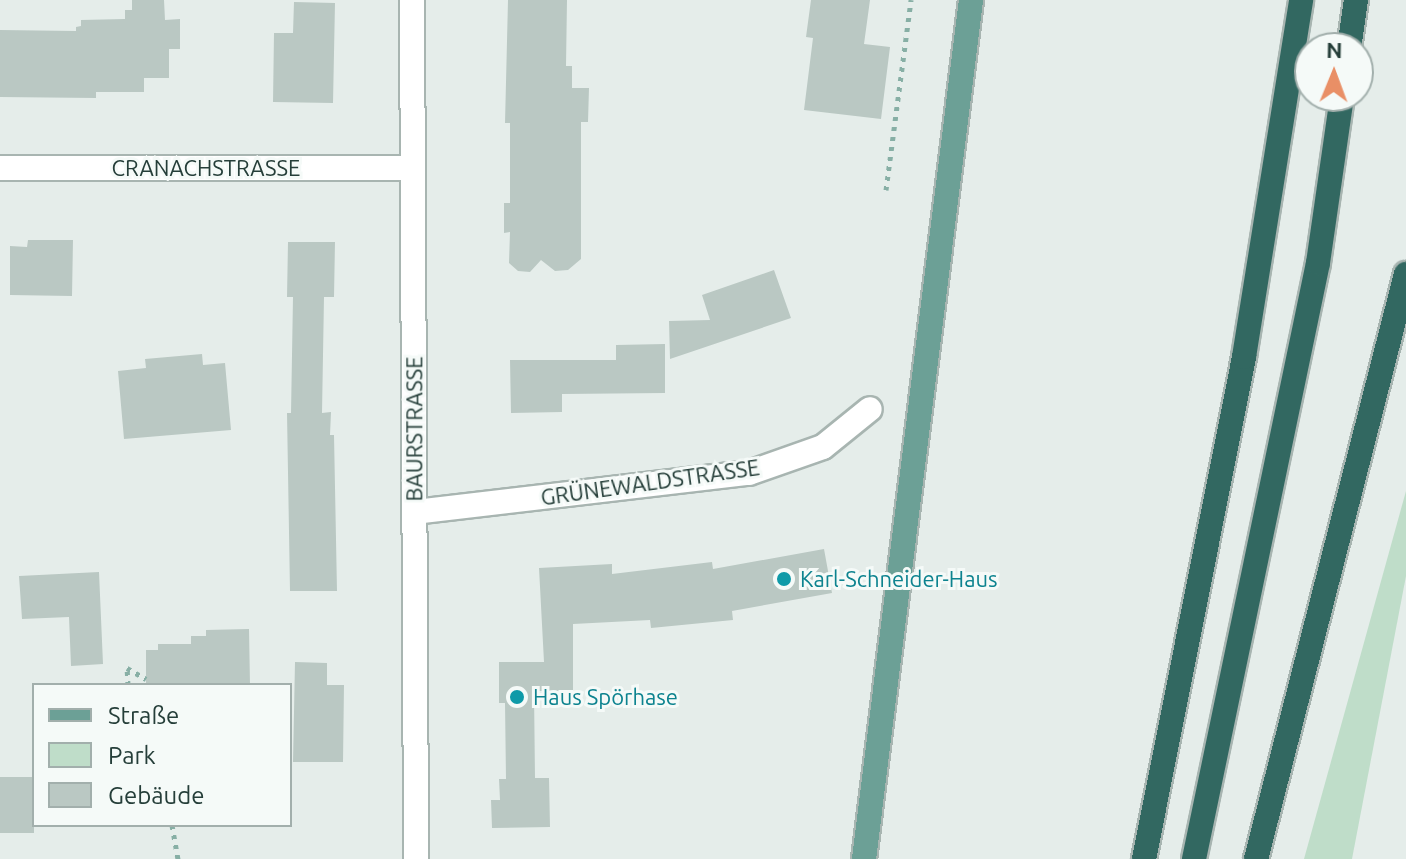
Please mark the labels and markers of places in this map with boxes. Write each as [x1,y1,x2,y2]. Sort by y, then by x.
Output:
place label: Karl-Schneider-Haus [800,566,998,592]
marker: Karl-Schneider-Haus [775,570,793,588]
place label: Haus Spörhase [533,684,678,710]
marker: Haus Spörhase [508,688,526,706]

